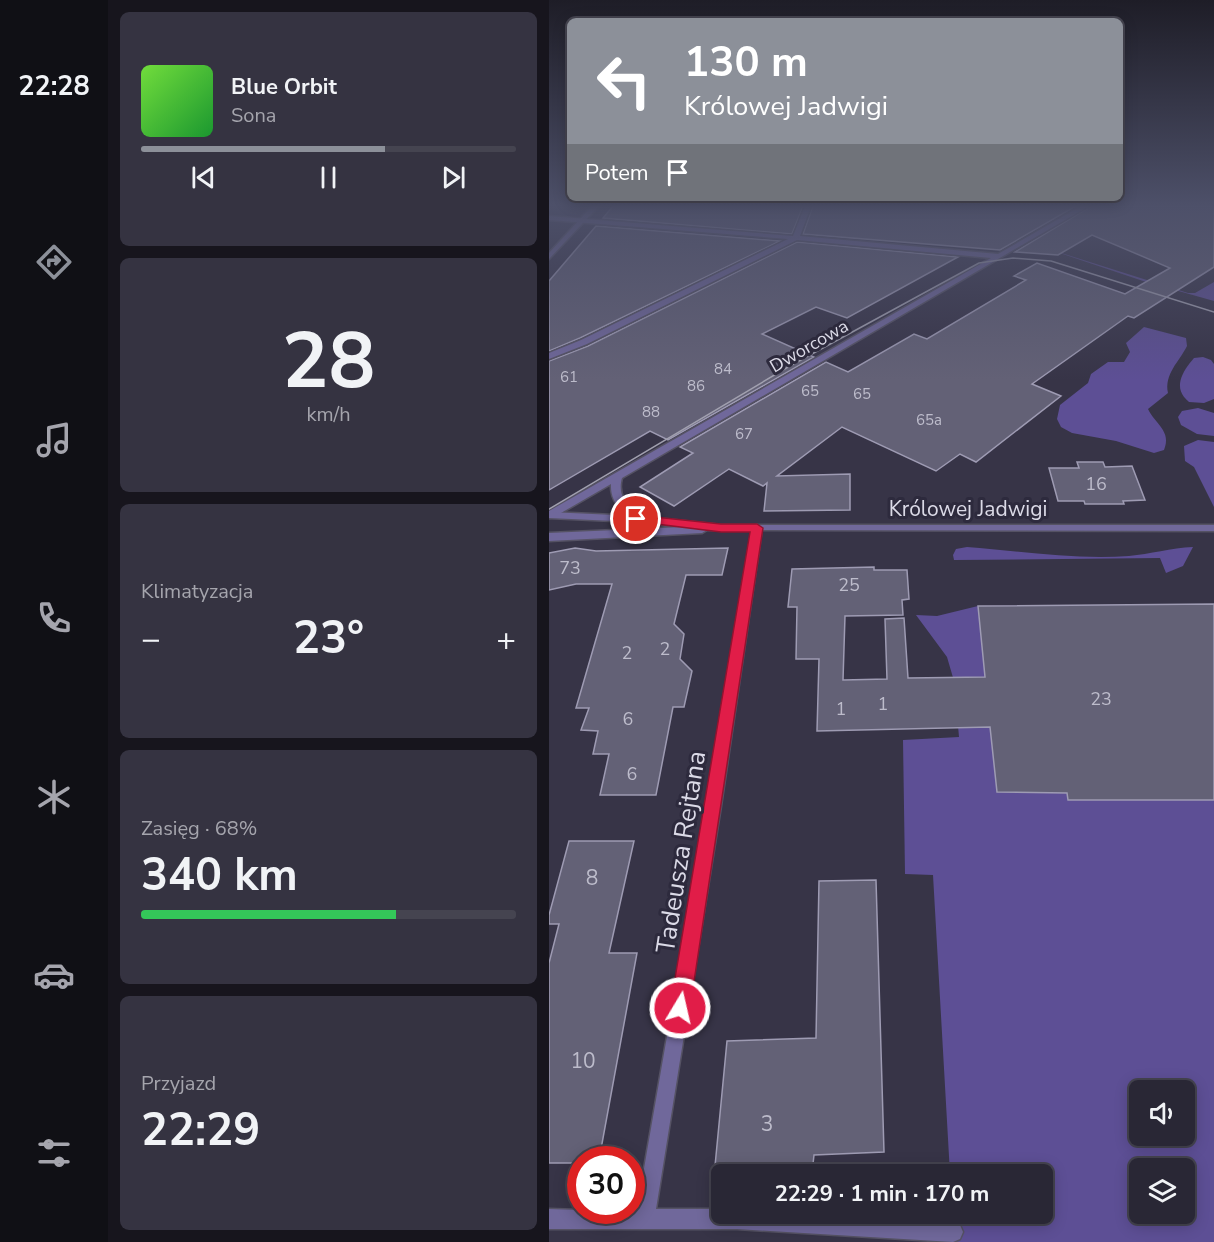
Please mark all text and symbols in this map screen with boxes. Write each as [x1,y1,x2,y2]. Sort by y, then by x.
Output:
text: 130 m [684,34,808,91]
icon: left [585,42,663,120]
text: 22:28 [18,68,90,105]
text: Blue Orbit [231,72,337,102]
text: Królowej Jadwigi [684,88,888,125]
text: Sona [231,102,276,129]
icon: arrive [661,156,694,189]
text: Potem [585,158,649,188]
icon: previous [187,161,220,194]
icon: pause [312,161,345,194]
icon: next [437,161,470,194]
icon: directions [33,241,75,283]
text: 28 [282,308,375,415]
street label: Dworcowa [765,314,853,378]
house number: 84 [714,359,732,379]
house number: 61 [560,367,578,387]
house number: 86 [687,376,705,396]
house number: 65 [801,381,819,401]
house number: 65 [853,384,871,404]
text: km/h [306,401,351,428]
house number: 88 [642,402,660,422]
house number: 65a [916,410,942,430]
icon: music [33,419,75,461]
house number: 67 [735,424,753,444]
house number: 16 [1085,472,1107,496]
pin [610,493,661,544]
street label: Królowej Jadwigi [889,495,1047,523]
icon: arrive [619,502,652,535]
house number: 73 [559,556,581,580]
house number: 25 [838,573,860,597]
text: Klimatyzacja [141,578,253,605]
icon: phone [33,597,75,639]
text: 23° [293,608,364,669]
text: − [141,617,161,662]
text: + [496,617,516,662]
house number: 2 [660,637,670,661]
house number: 2 [622,641,632,665]
house number: 23 [1090,687,1112,711]
house number: 1 [878,692,888,716]
house number: 1 [836,697,846,721]
house number: 6 [623,707,633,731]
street label: Tadeusza Rejtana [648,748,714,956]
house number: 6 [627,762,637,786]
icon: climate [33,776,75,818]
text: Zasięg · 68% [141,815,257,842]
text: 340 km [141,845,298,906]
house number: 8 [586,864,598,892]
icon: car [33,954,75,996]
position arrow [648,976,712,1040]
house number: 10 [570,1047,596,1075]
text: Przyjazd [141,1070,216,1097]
map controls [1129,1080,1195,1224]
button: sound [1129,1080,1195,1146]
text: 22:29 [141,1100,260,1161]
house number: 3 [761,1110,773,1138]
icon: filters [33,1132,75,1174]
speed limit sign: 30 [567,1146,645,1224]
button: layers [1129,1158,1195,1224]
text: 22:29 · 1 min · 170 m [775,1179,989,1209]

